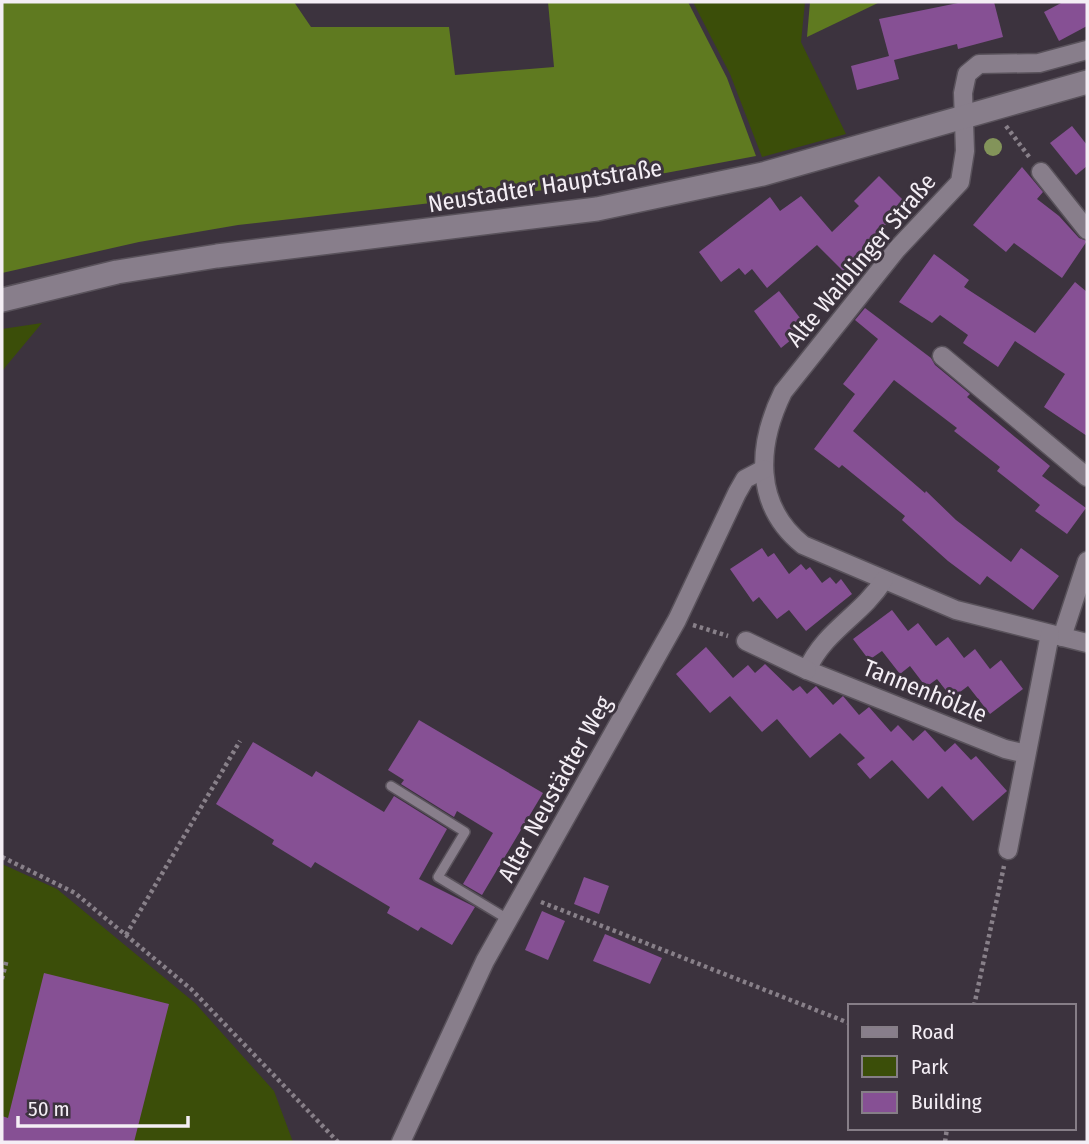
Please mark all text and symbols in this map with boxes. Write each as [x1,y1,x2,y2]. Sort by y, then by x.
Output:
street label: Neustadter Hauptstraße [426,154,664,218]
street label: Alte Waiblinger Straße [780,168,942,352]
street label: Tannenhölzle [859,654,991,728]
street label: Alter Neustädter Weg [492,691,618,887]
legend [848,1004,1075,1130]
text: Road [911,1019,955,1045]
text: Park [911,1054,949,1080]
scale bar [18,1084,187,1128]
text: Building [911,1089,982,1115]
text: 50 m [28,1096,70,1122]

